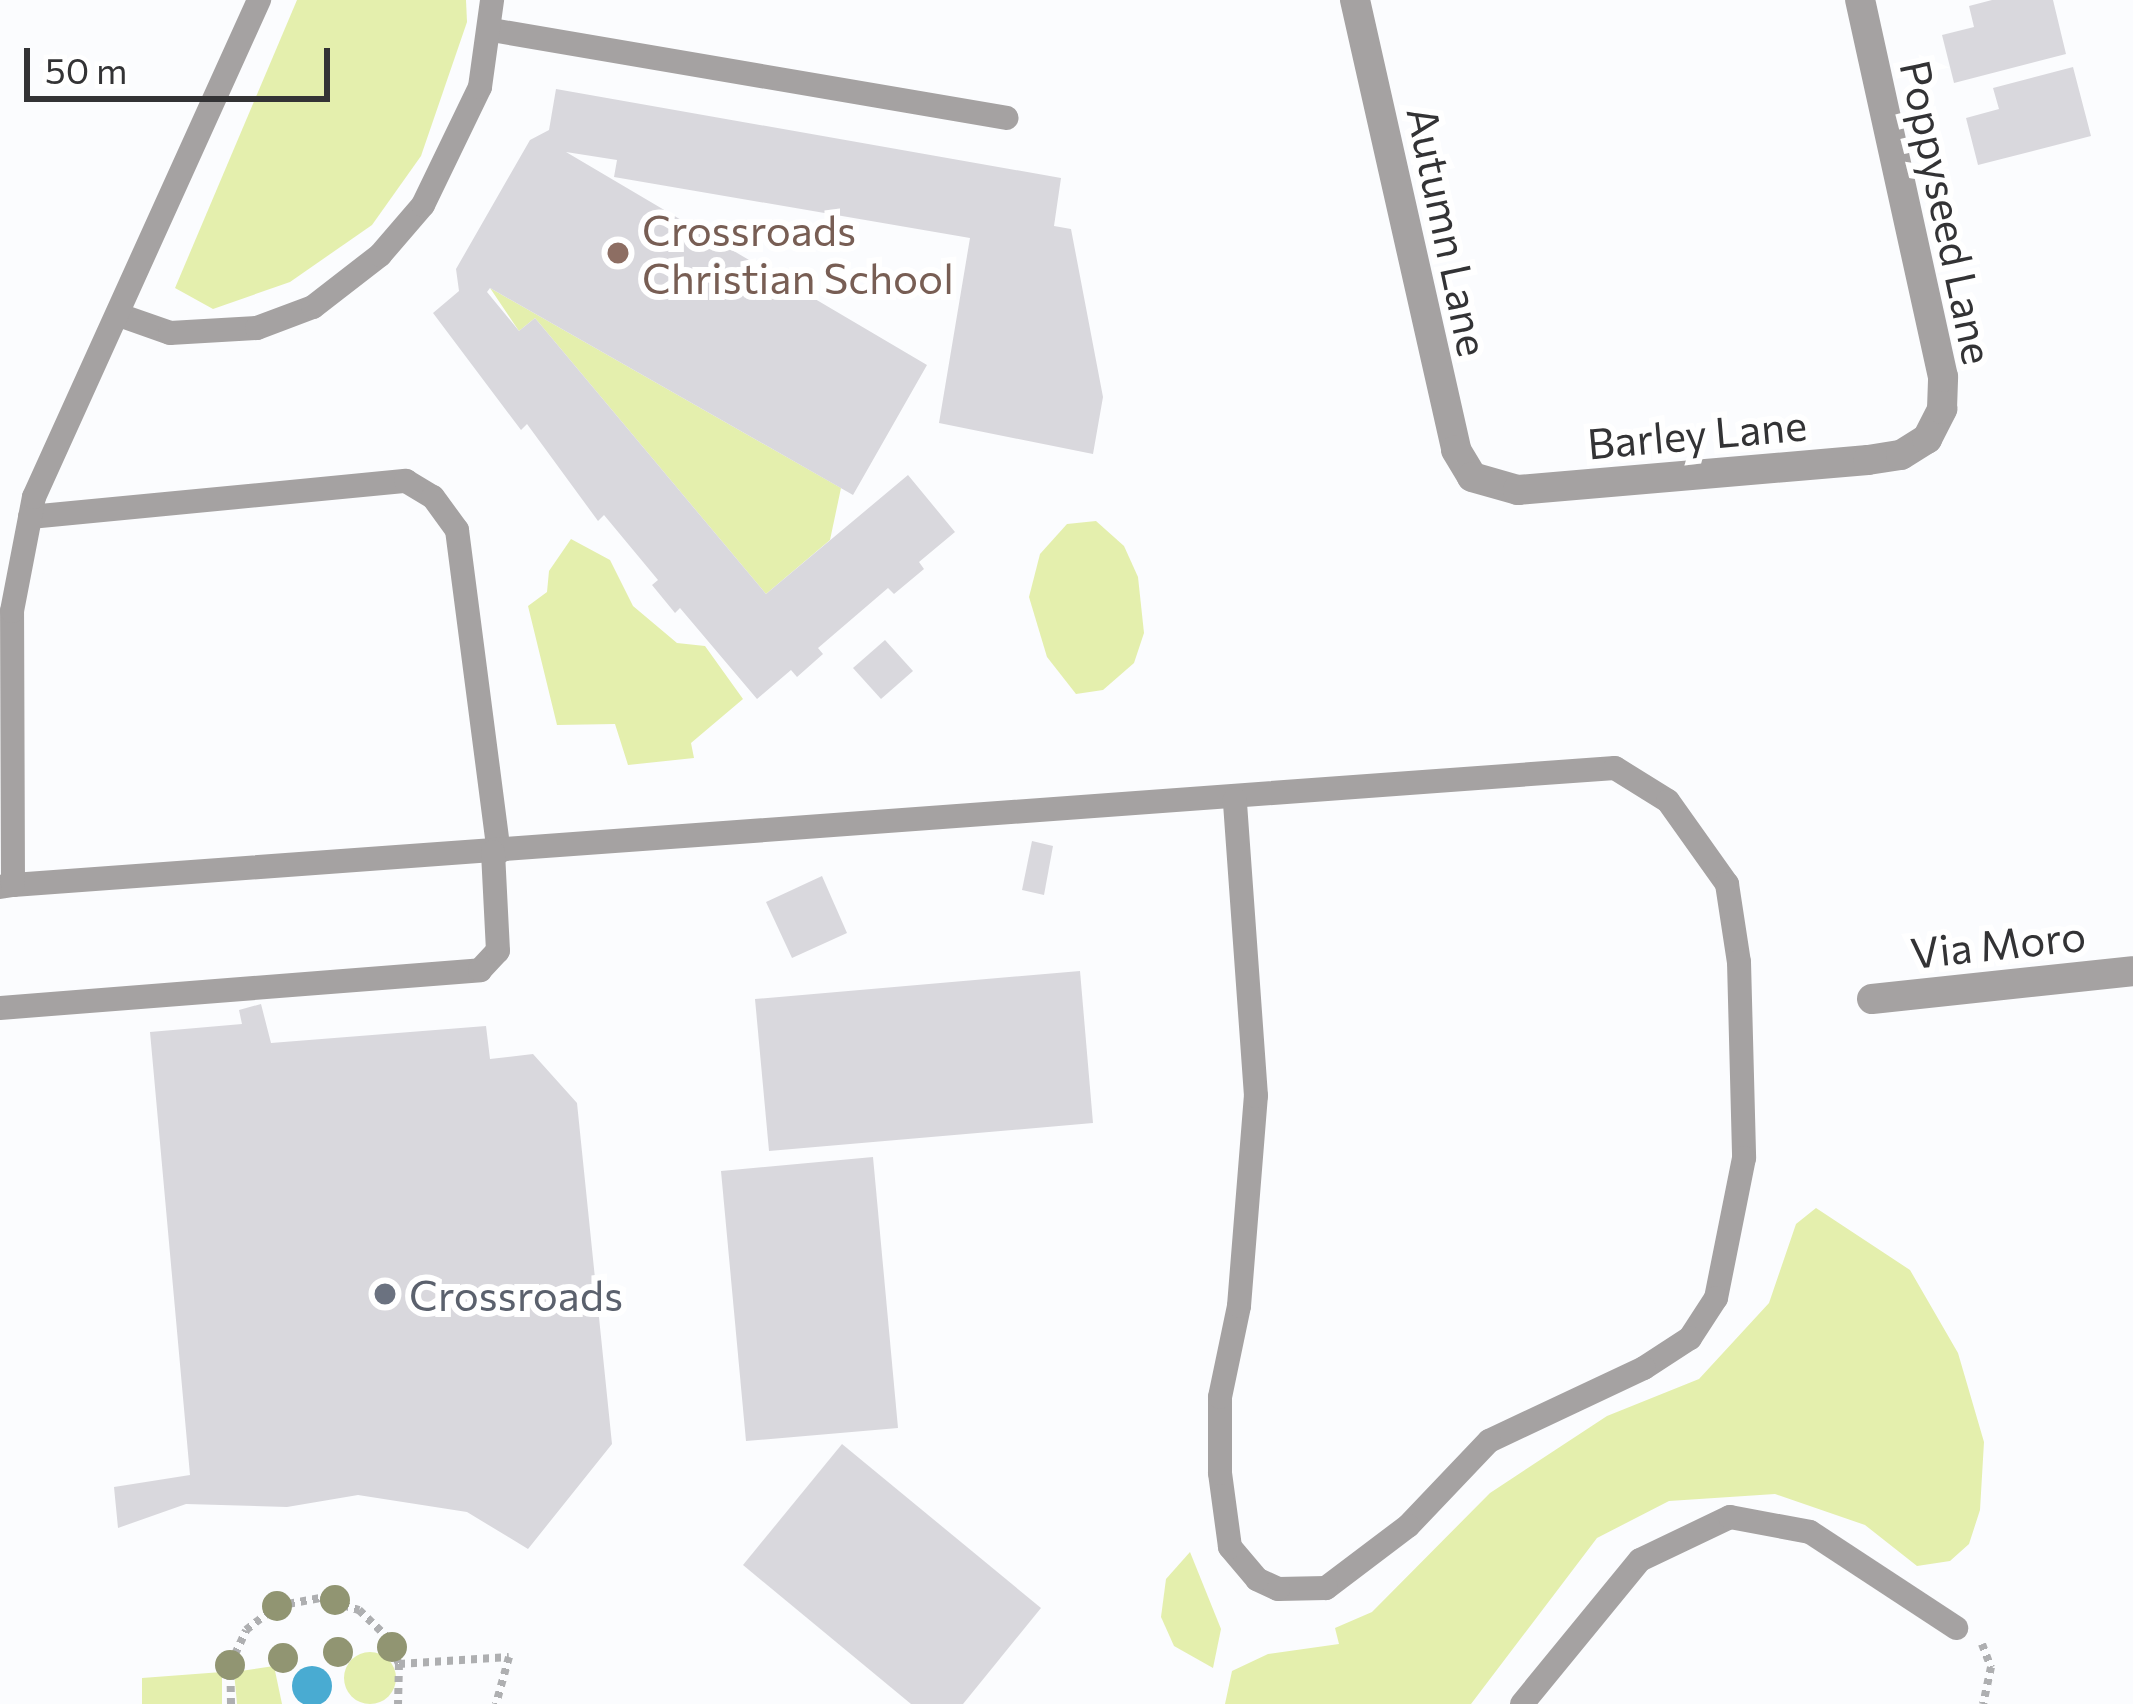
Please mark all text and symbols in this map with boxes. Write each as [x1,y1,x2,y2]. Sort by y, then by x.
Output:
scale bar [30,24,336,98]
text: 50 m [45,47,127,91]
street label: Poppyseed Lane [1891,55,2005,369]
street label: Autumn Lane [1398,102,1500,360]
place label: Crossroads Christian School [642,204,954,302]
marker: Crossroads Christian School [605,240,631,266]
street label: Barley Lane [1585,398,1809,468]
street label: Via Moro [1908,909,2088,977]
place label: Crossroads [409,1269,623,1319]
marker: Crossroads [372,1281,398,1307]

